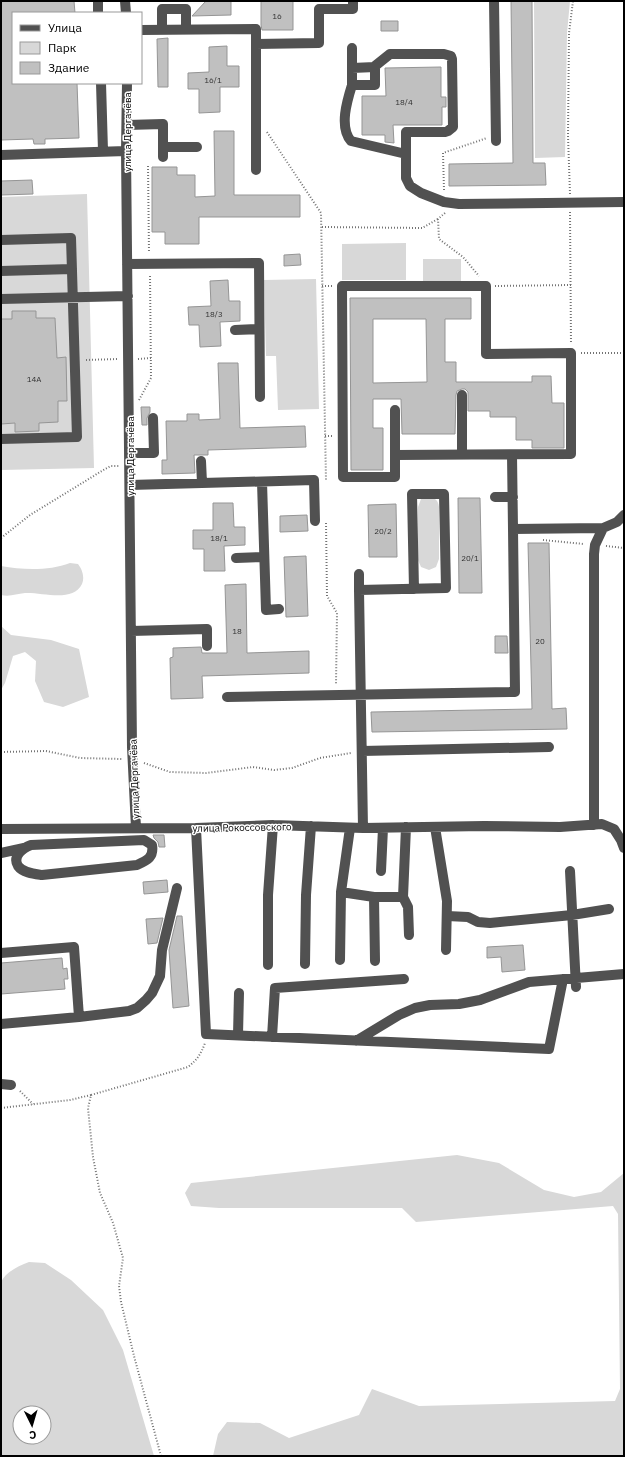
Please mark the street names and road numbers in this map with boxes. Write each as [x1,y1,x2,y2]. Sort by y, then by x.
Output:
street label: улица Дергачёва [121,91,134,172]
street label: улица Дергачёва [124,415,137,496]
street label: улица Дергачёва [127,738,142,819]
street label: улица Рокоссовского [192,820,292,835]

